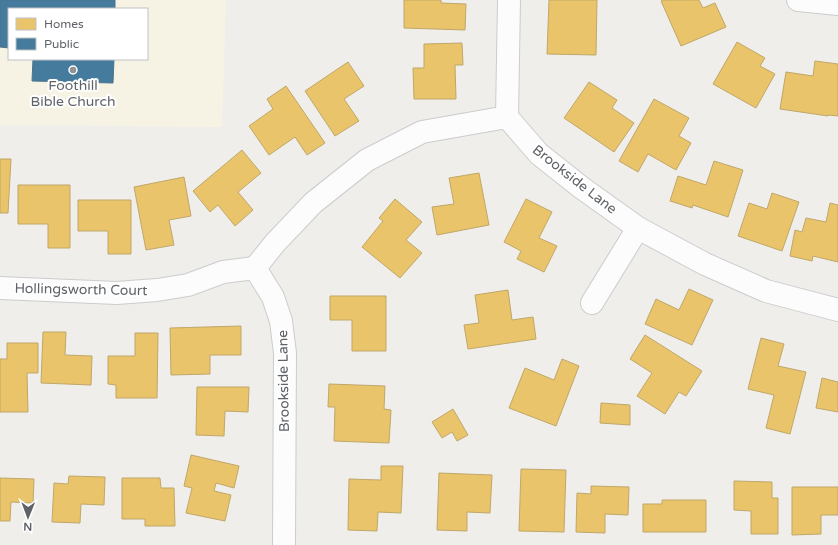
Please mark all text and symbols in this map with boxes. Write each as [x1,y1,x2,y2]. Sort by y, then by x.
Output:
legend [8,8,148,60]
text: Homes [44,17,84,31]
text: Public [44,37,79,51]
marker: Foothill Bible Church [68,65,78,75]
place label: Foothill Bible Church [31,77,115,110]
street label: Brookside Lane [529,141,620,218]
street label: Hollingsworth Court [14,280,148,299]
street label: Brookside Lane [274,330,293,432]
north arrow [8,497,48,537]
text: N [23,520,32,533]

